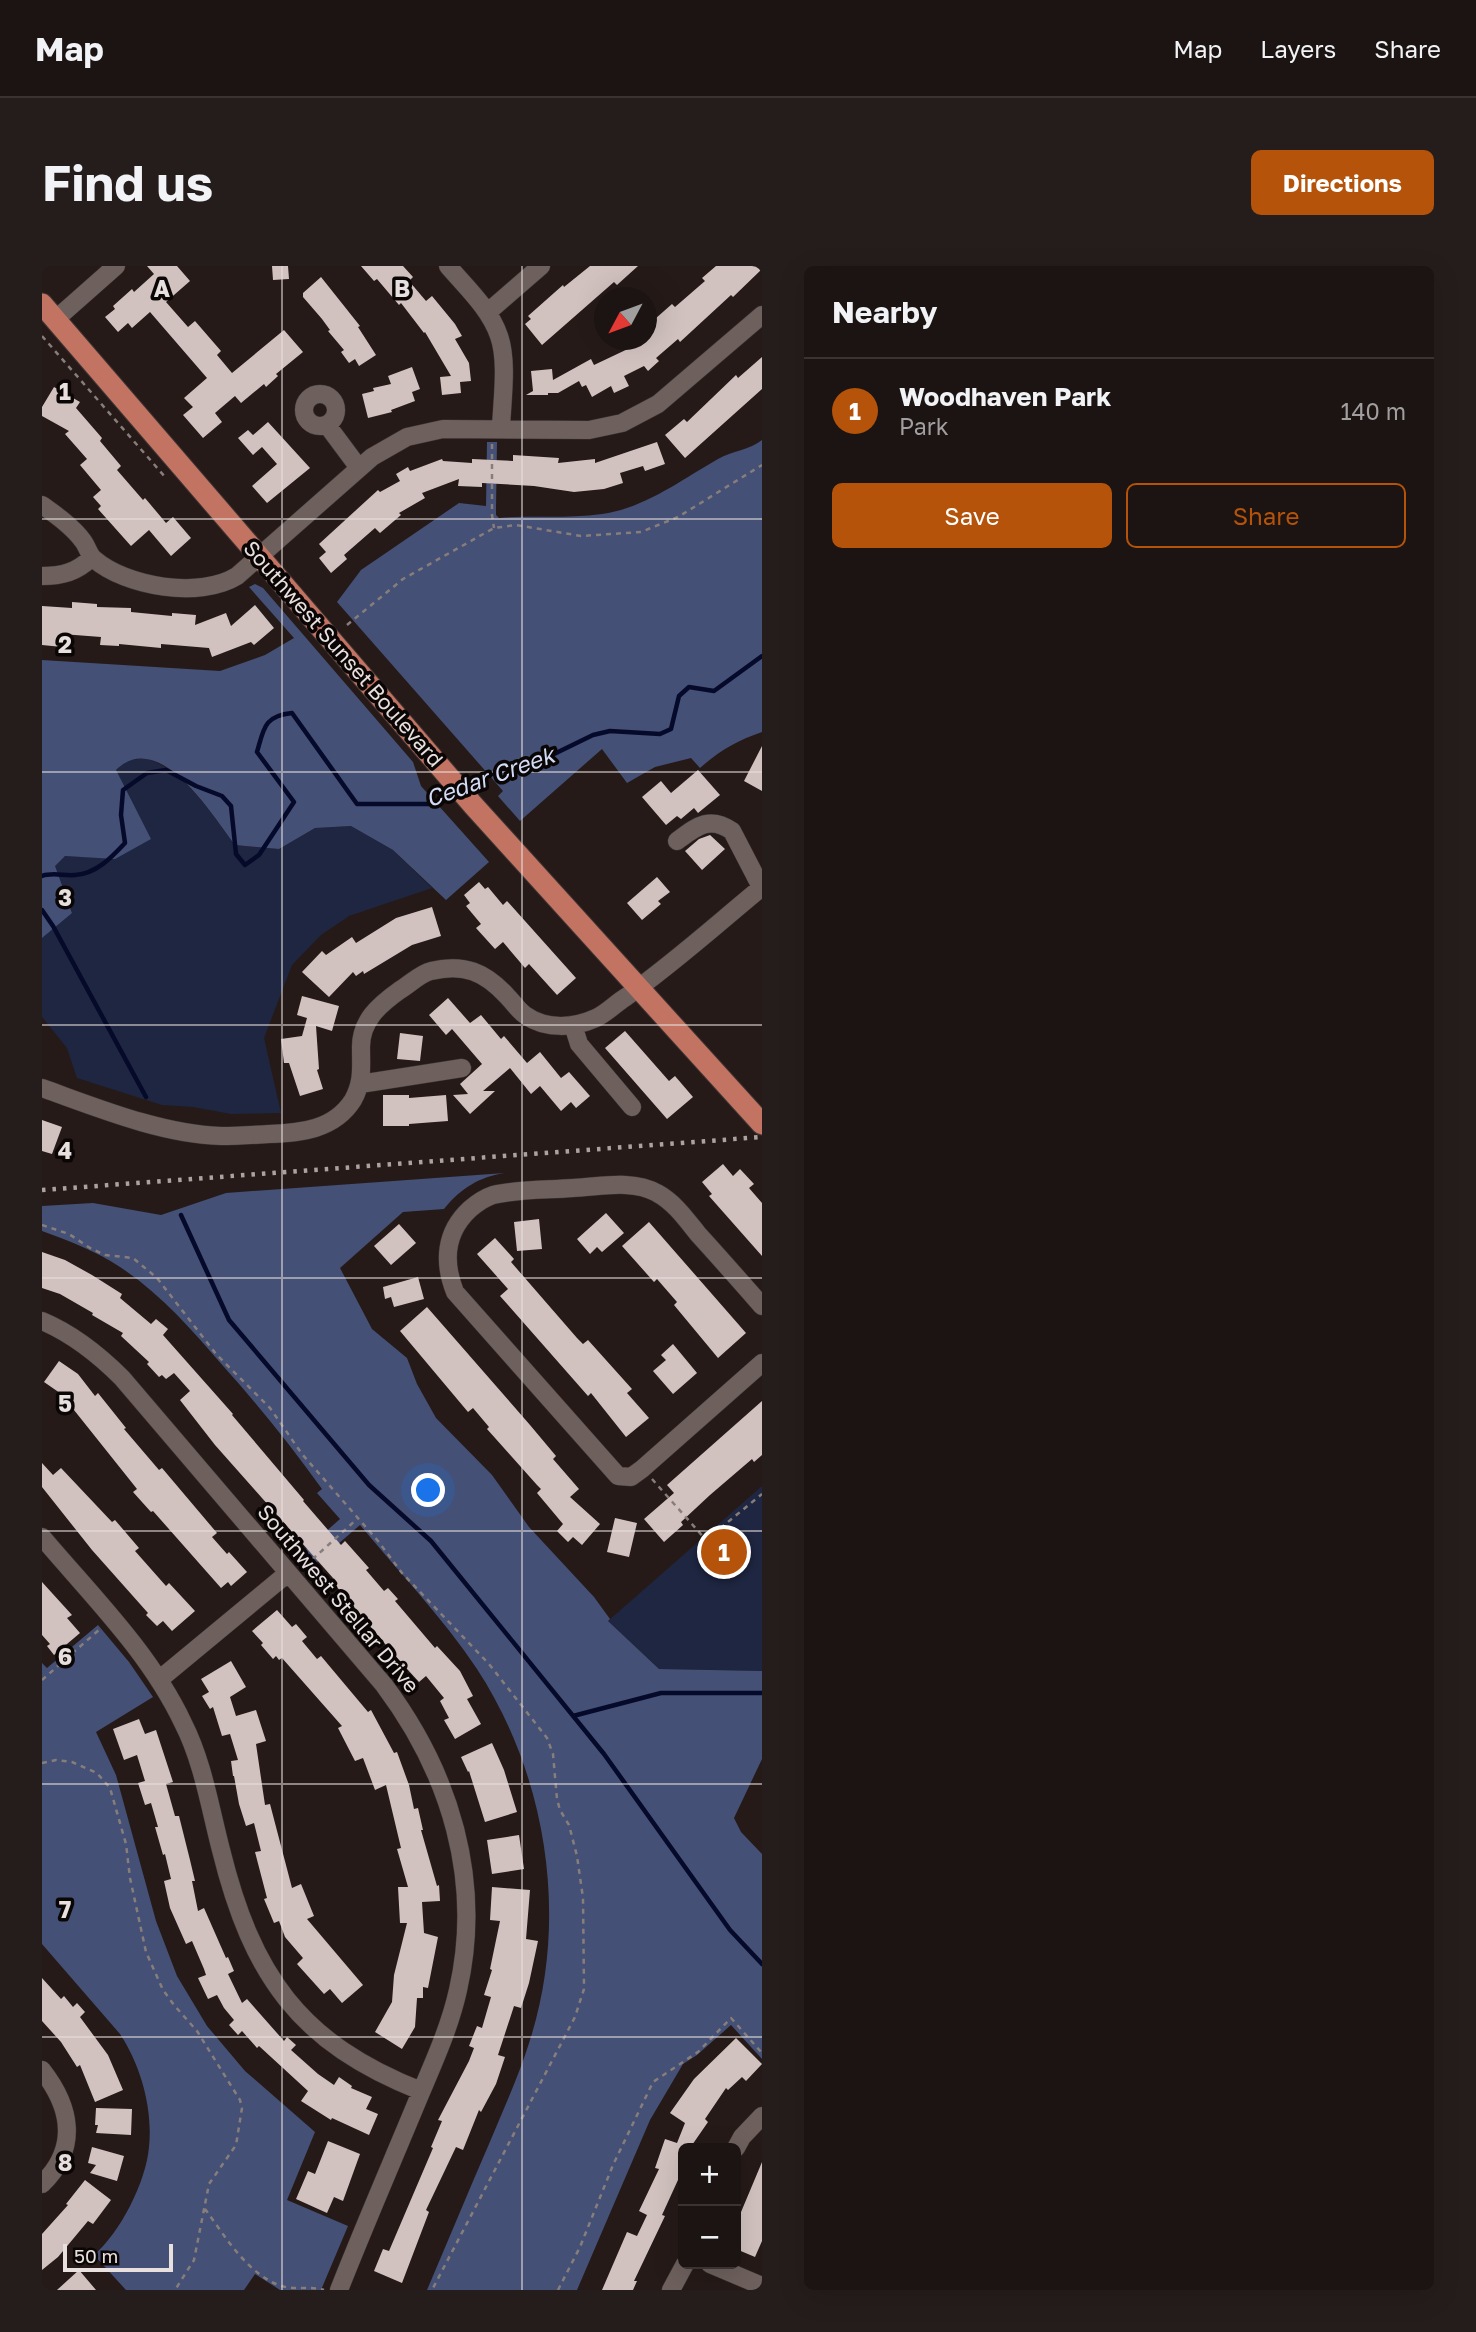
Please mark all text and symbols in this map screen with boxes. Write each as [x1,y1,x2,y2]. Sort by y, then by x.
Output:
text: Map [35,29,104,68]
text: Map [1173,34,1222,63]
text: Layers [1260,34,1336,63]
text: Share [1374,34,1441,63]
button: Directions [1251,150,1434,215]
text: Find us [42,153,213,212]
text: A [154,274,171,302]
text: B [394,274,410,302]
north arrow [594,287,657,350]
text: Nearby [832,294,937,330]
text: 1 [59,377,71,405]
text: Woodhaven Park [899,381,1111,412]
text: 1 [849,397,861,425]
text: 140 m [1340,397,1406,425]
text: Park [899,412,949,440]
button: Save [832,483,1112,548]
button: Share [1126,483,1406,548]
street label: Southwest Sunset Boulevard [238,535,449,772]
text: 2 [58,630,72,658]
water label: Cedar Creek [421,739,560,812]
text: 3 [58,883,72,911]
text: 4 [58,1136,72,1164]
text: 5 [58,1389,72,1417]
your location [411,1473,445,1507]
street label: Southwest Stellar Drive [252,1499,425,1698]
pin: 1 [701,1526,747,1578]
text: 6 [58,1642,72,1670]
text: 7 [59,1895,71,1923]
map controls [678,2143,741,2269]
button: + [678,2143,741,2206]
text: 8 [58,2148,72,2176]
button: − [678,2206,741,2269]
scale bar [63,2241,173,2273]
text: 50 m [74,2244,118,2267]

